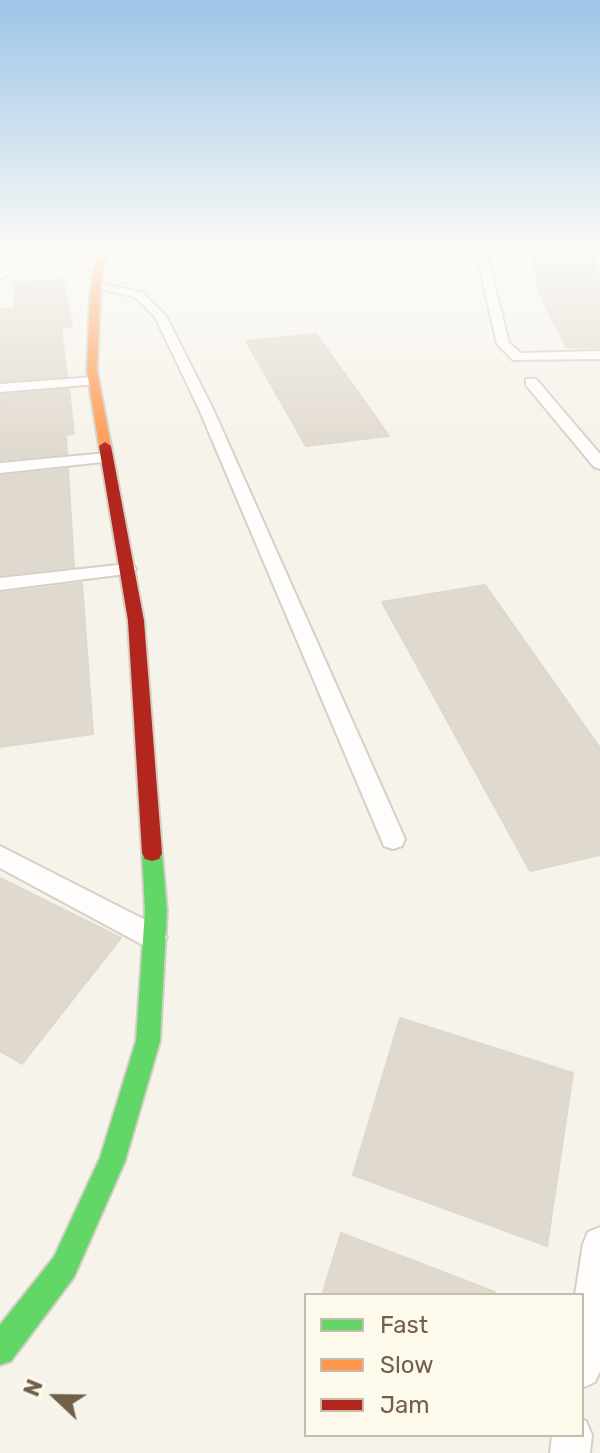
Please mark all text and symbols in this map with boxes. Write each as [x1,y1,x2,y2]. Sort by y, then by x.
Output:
legend [304,1293,584,1437]
text: Fast [380,1311,428,1339]
text: Slow [380,1351,433,1379]
north arrow [16,1357,96,1437]
text: N [18,1375,49,1400]
text: Jam [380,1391,430,1419]

